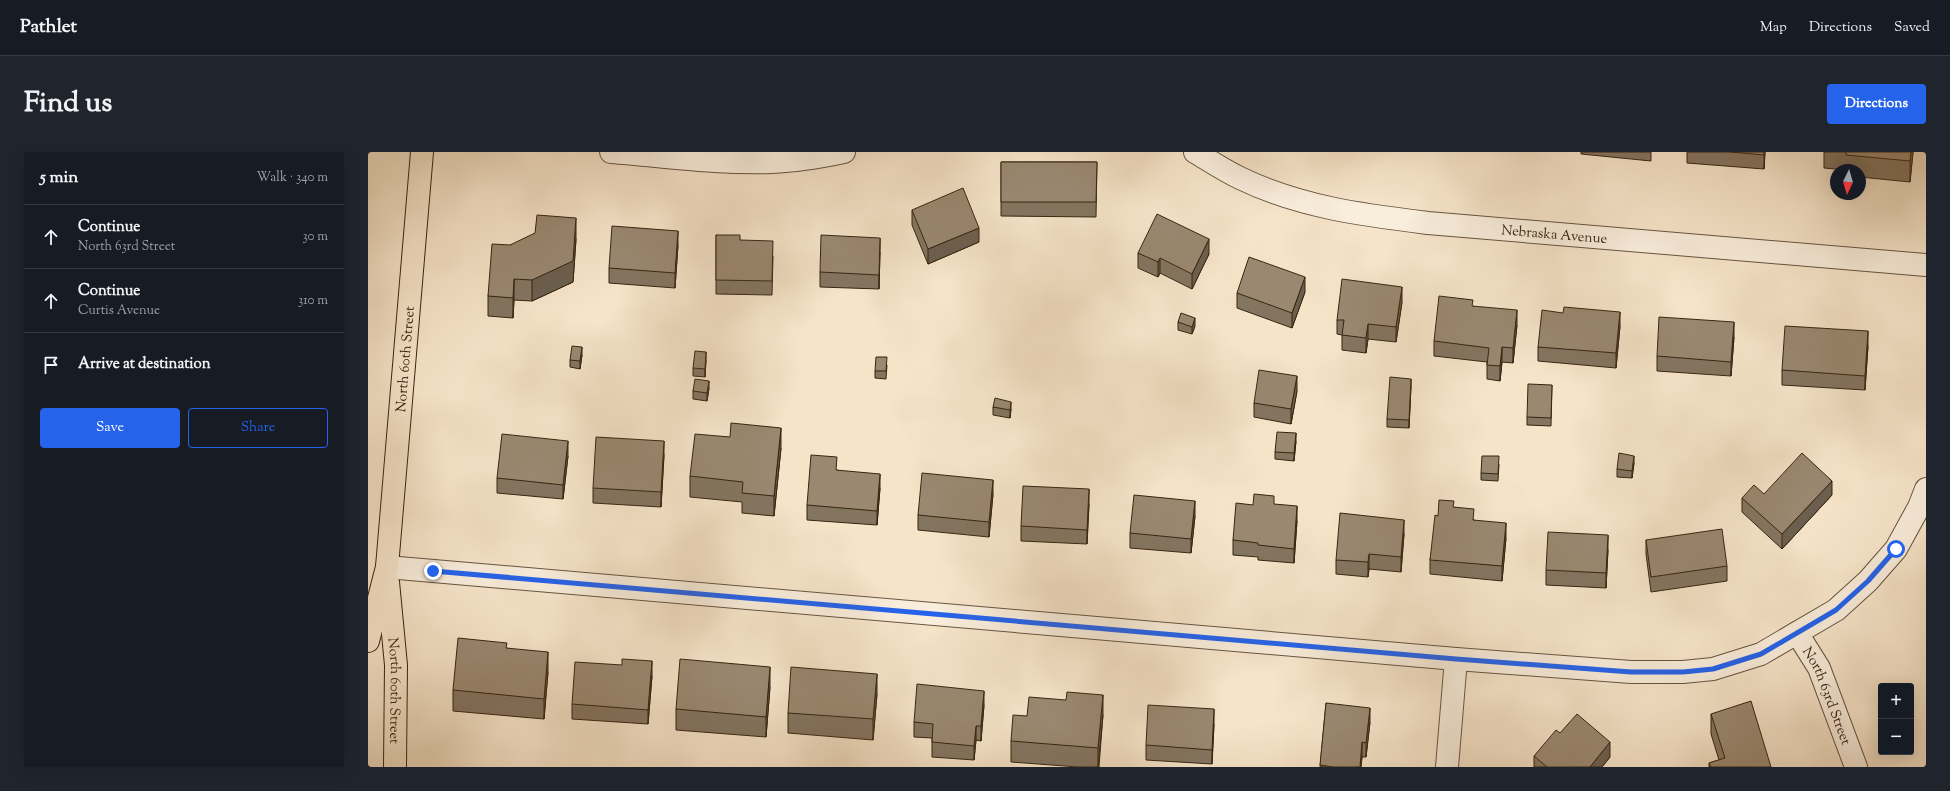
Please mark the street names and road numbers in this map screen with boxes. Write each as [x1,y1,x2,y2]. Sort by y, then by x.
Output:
street label: Nebraska Avenue [1500,221,1608,250]
street label: North 60th Street [392,305,421,413]
street label: North 60th Street [381,637,404,744]
street label: North 63rd Street [1796,644,1855,748]

